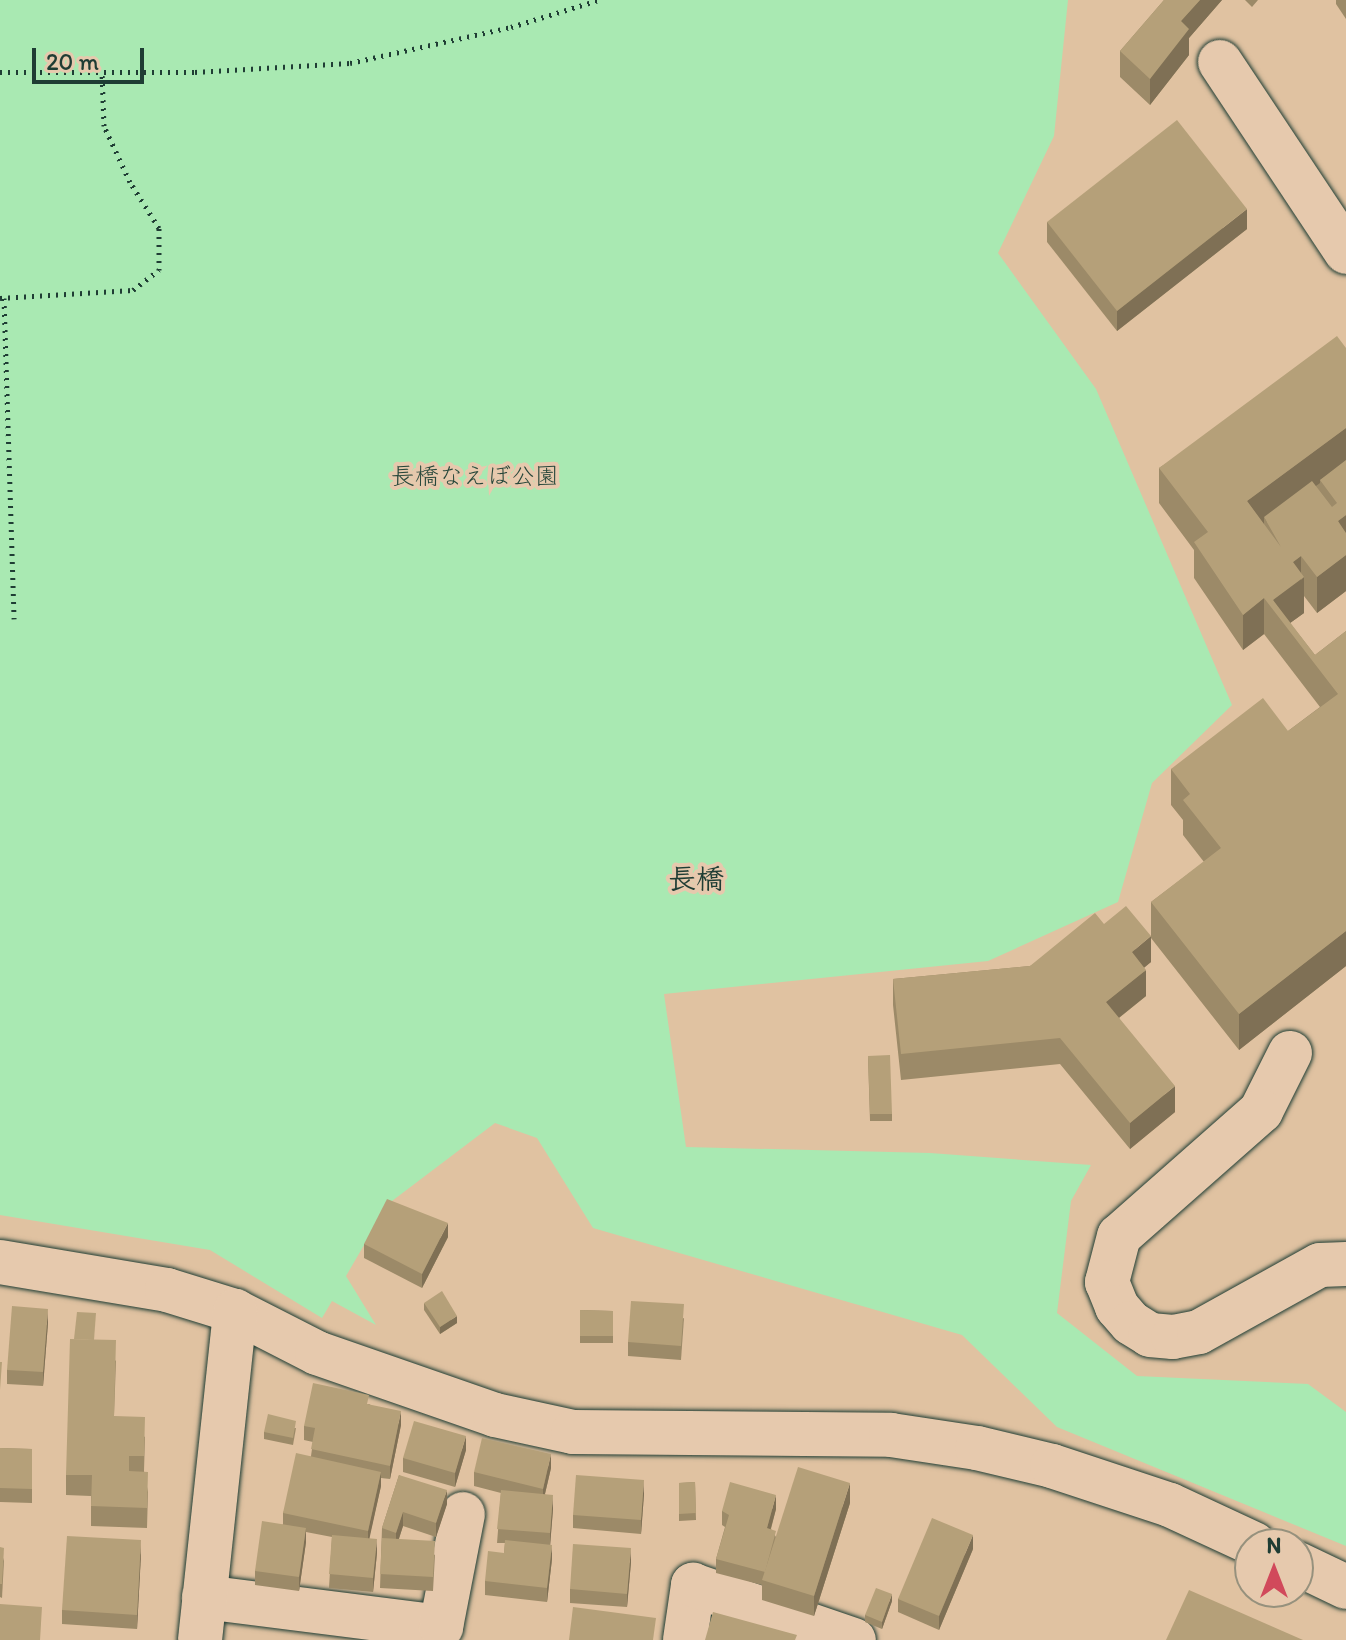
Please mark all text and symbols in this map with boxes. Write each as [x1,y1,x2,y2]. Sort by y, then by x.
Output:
scale bar [36,32,148,82]
text: 20 m [46,47,99,76]
park label: 長橋なえぼ公園 [391,462,559,490]
district label: 長橋 [668,861,724,895]
north arrow [1234,1528,1314,1608]
text: N [1267,1532,1281,1559]

